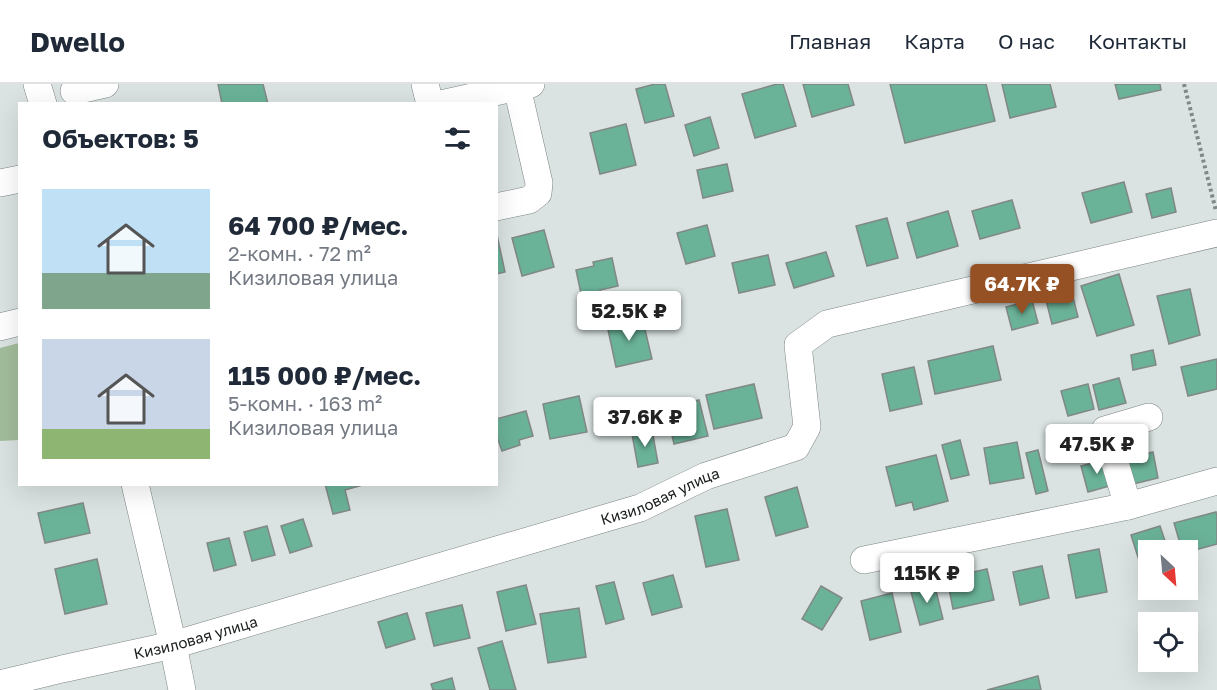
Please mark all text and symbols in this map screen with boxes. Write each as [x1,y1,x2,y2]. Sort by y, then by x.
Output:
text: Dwello [30,25,125,58]
text: Главная [789,28,871,54]
text: Карта [904,28,965,54]
text: О нас [998,28,1055,54]
text: Контакты [1088,28,1187,54]
icon: filters [441,122,474,155]
text: Объектов: 5 [42,123,199,154]
text: 64 700 ₽/мес. [228,210,409,241]
icon: home [90,213,162,285]
text: 2-комн. · 72 m² [228,241,371,265]
pin: 64.7K ₽ [967,264,1077,315]
text: Кизиловая улица [228,265,398,289]
text: 64.7K ₽ [984,271,1060,295]
pin: 52.5K ₽ [574,291,684,342]
text: 52.5K ₽ [591,298,667,322]
text: 115 000 ₽/мес. [228,360,421,391]
icon: home [90,363,162,435]
text: 5-комн. · 163 m² [228,391,382,415]
pin: 37.6K ₽ [590,397,700,448]
text: 37.6K ₽ [607,404,683,428]
text: Кизиловая улица [228,415,398,439]
pin: 47.5K ₽ [1042,424,1152,475]
text: 47.5K ₽ [1060,431,1135,455]
street label: Кизиловая улица [598,463,722,528]
north arrow [1138,540,1198,600]
map controls [1138,540,1198,672]
pin: 115K ₽ [878,553,976,604]
text: 115K ₽ [894,560,960,584]
street label: Кизиловая улица [132,612,260,662]
button: locate [1138,612,1198,672]

